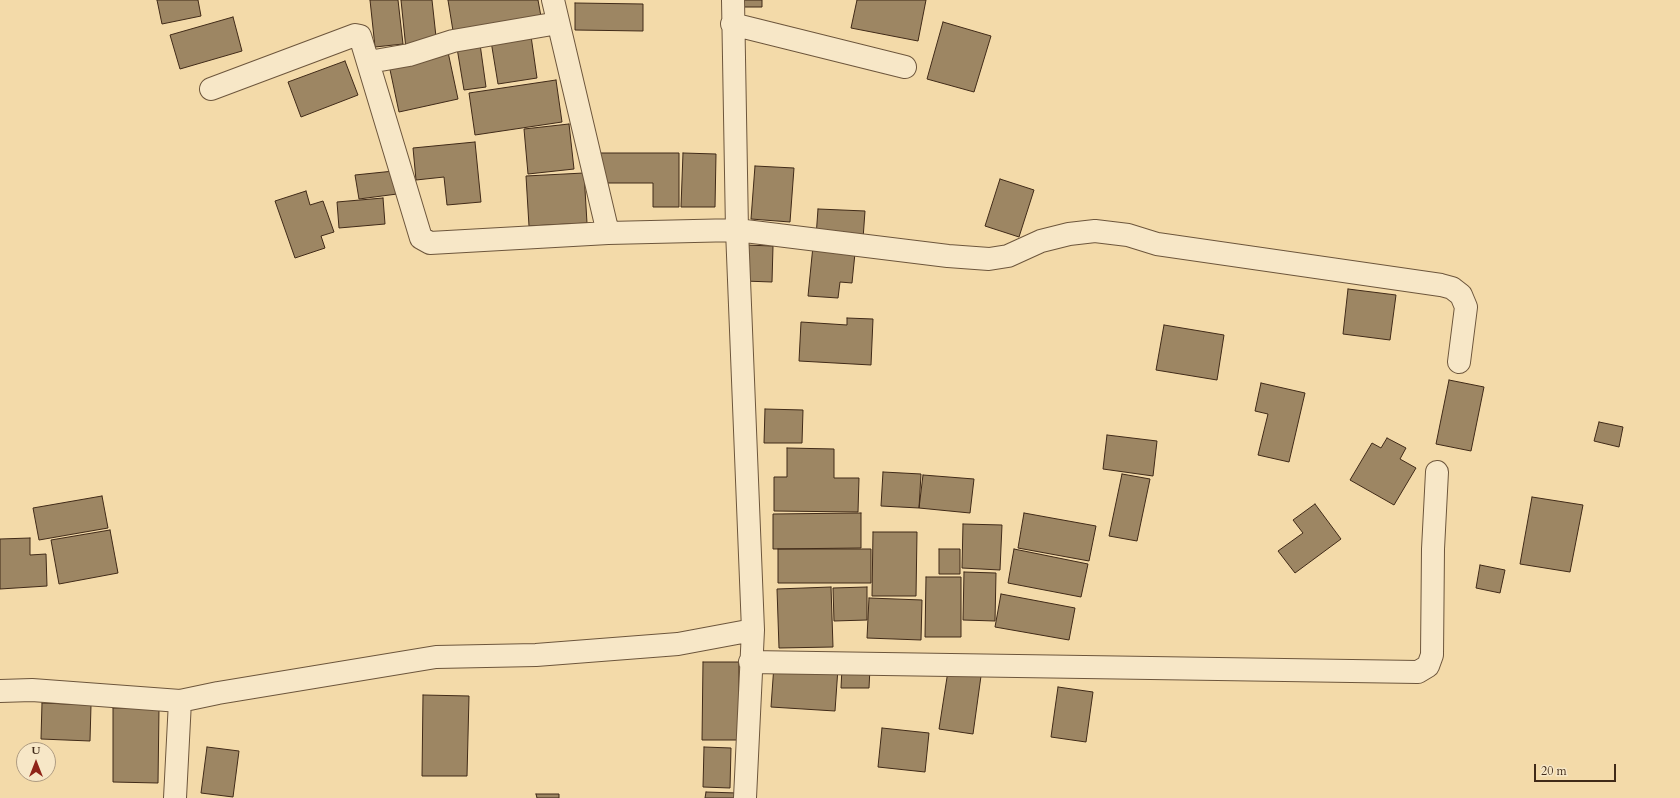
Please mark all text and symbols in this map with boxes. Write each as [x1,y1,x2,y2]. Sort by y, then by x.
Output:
north arrow [16,742,56,782]
text: U [32,743,40,758]
scale bar [1536,756,1618,782]
text: 20 m [1541,763,1567,779]

